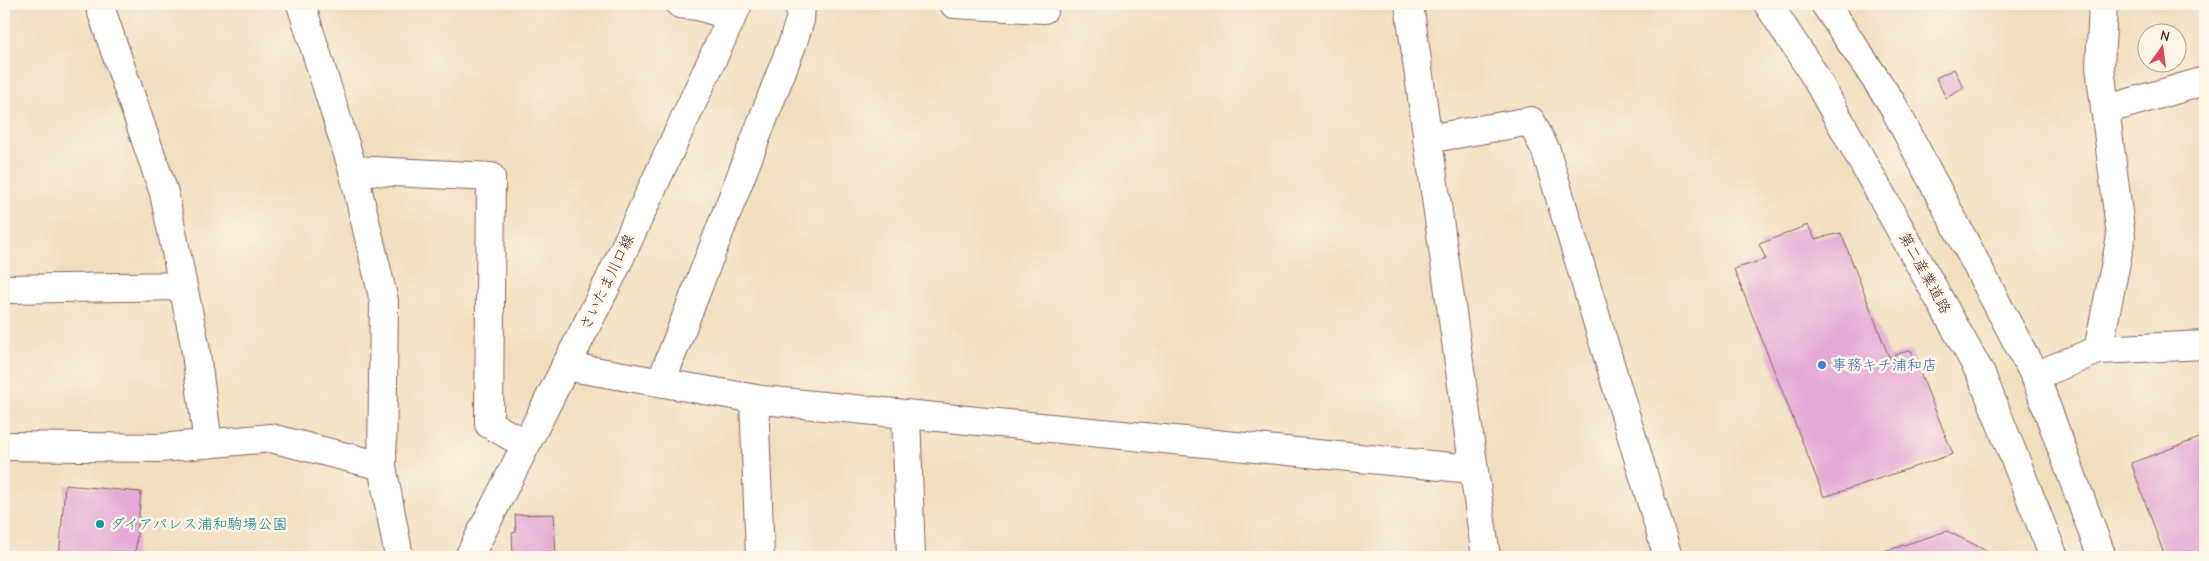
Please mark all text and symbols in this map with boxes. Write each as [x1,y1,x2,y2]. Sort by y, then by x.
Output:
north arrow [2136,22,2186,72]
text: N [2159,27,2172,45]
street label: 第二産業道路 [1895,229,1955,317]
street label: さいたま川口線 [576,231,638,333]
place label: 事務キチ浦和店 [1832,356,1937,374]
marker: 事務キチ浦和店 [1816,359,1828,371]
place label: ダイアパレス浦和駒場公園 [110,515,288,533]
marker: ダイアパレス浦和駒場公園 [94,518,106,530]

